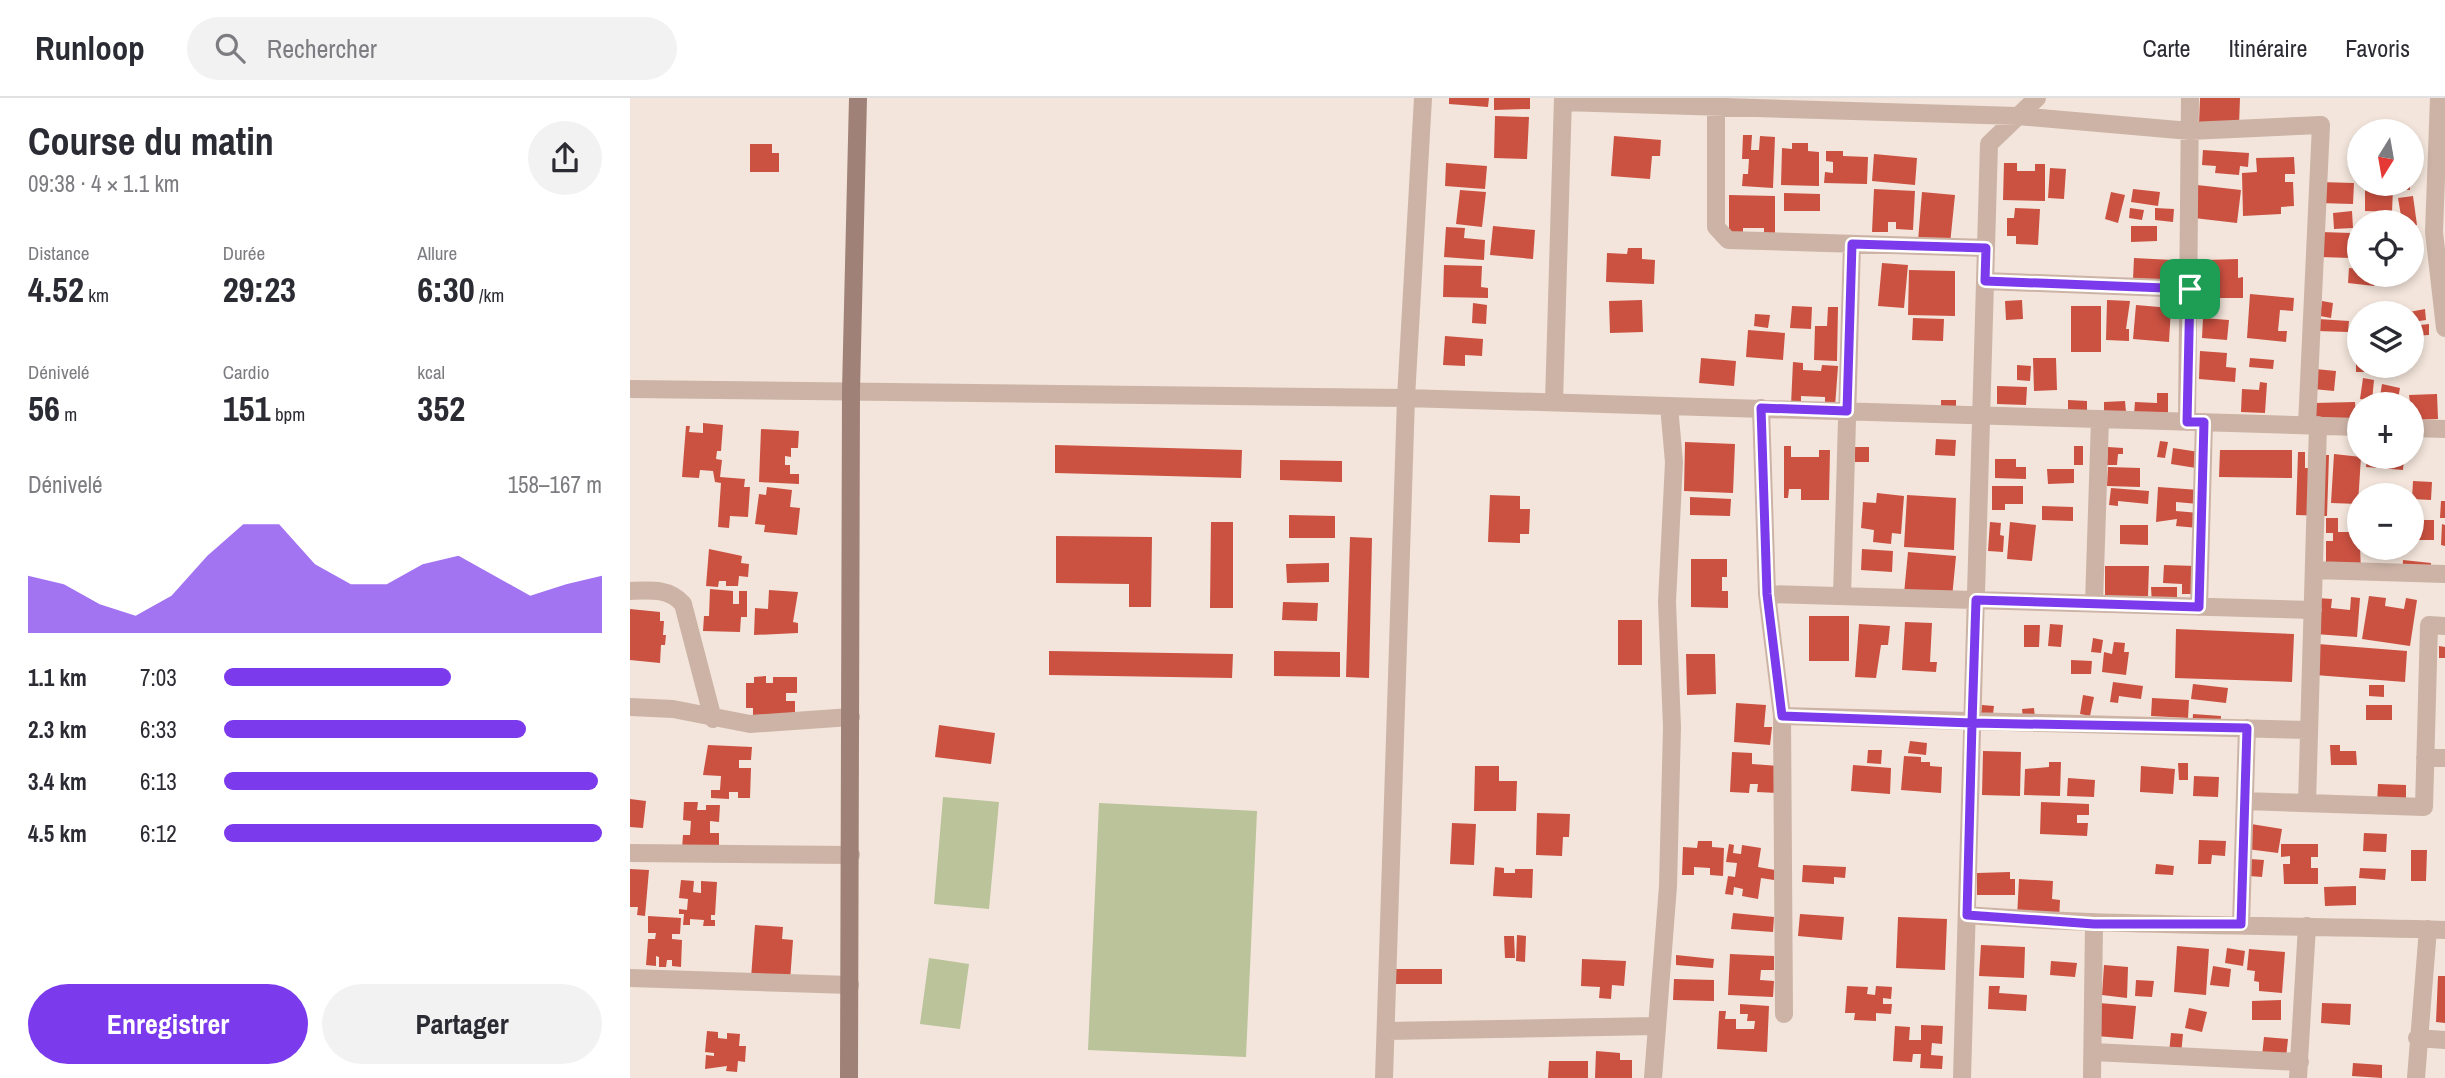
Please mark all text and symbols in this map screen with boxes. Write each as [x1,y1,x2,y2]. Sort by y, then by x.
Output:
search box [187,17,677,80]
text: Runloop [35,26,145,70]
icon: search [211,29,249,67]
text: Rechercher [267,31,377,66]
text: Carte [2142,32,2191,64]
text: Itinéraire [2229,32,2307,64]
text: Favoris [2345,32,2410,64]
text: Course du matin [28,116,274,167]
north arrow [2347,119,2424,196]
map controls [2347,119,2424,560]
button: share [528,121,602,195]
text: 09:38 · 4 × 1.1 km [28,168,180,199]
button: locate [2347,210,2424,287]
text: Distance [28,240,89,266]
text: Durée [223,240,265,266]
text: Allure [417,240,457,266]
pin [2160,259,2220,319]
text: 4.52 [28,266,84,313]
text: 29:23 [223,266,296,313]
text: 6:30 [417,266,475,313]
icon: arrive [2171,270,2209,308]
text: km [84,282,109,308]
text: /km [475,282,504,308]
button: layers [2347,301,2424,378]
text: Dénivelé [28,359,89,385]
text: Cardio [223,359,269,385]
text: kcal [417,359,445,385]
text: 56 [28,385,60,432]
text: 151 [223,385,271,432]
text: 352 [417,385,465,432]
button: + [2347,392,2424,469]
text: m [60,401,77,427]
text: bpm [271,401,305,427]
text: Dénivelé [28,469,102,500]
text: 158–167 m [508,469,602,500]
button: − [2347,483,2424,560]
text: 1.1 km [28,662,87,693]
text: 7:03 [140,662,177,693]
text: 2.3 km [28,714,87,745]
text: 6:33 [140,714,177,745]
text: 3.4 km [28,766,87,797]
text: 6:13 [140,766,177,797]
text: 4.5 km [28,818,87,849]
text: 6:12 [140,818,177,849]
button: Enregistrer [28,984,308,1064]
button: Partager [322,984,602,1064]

